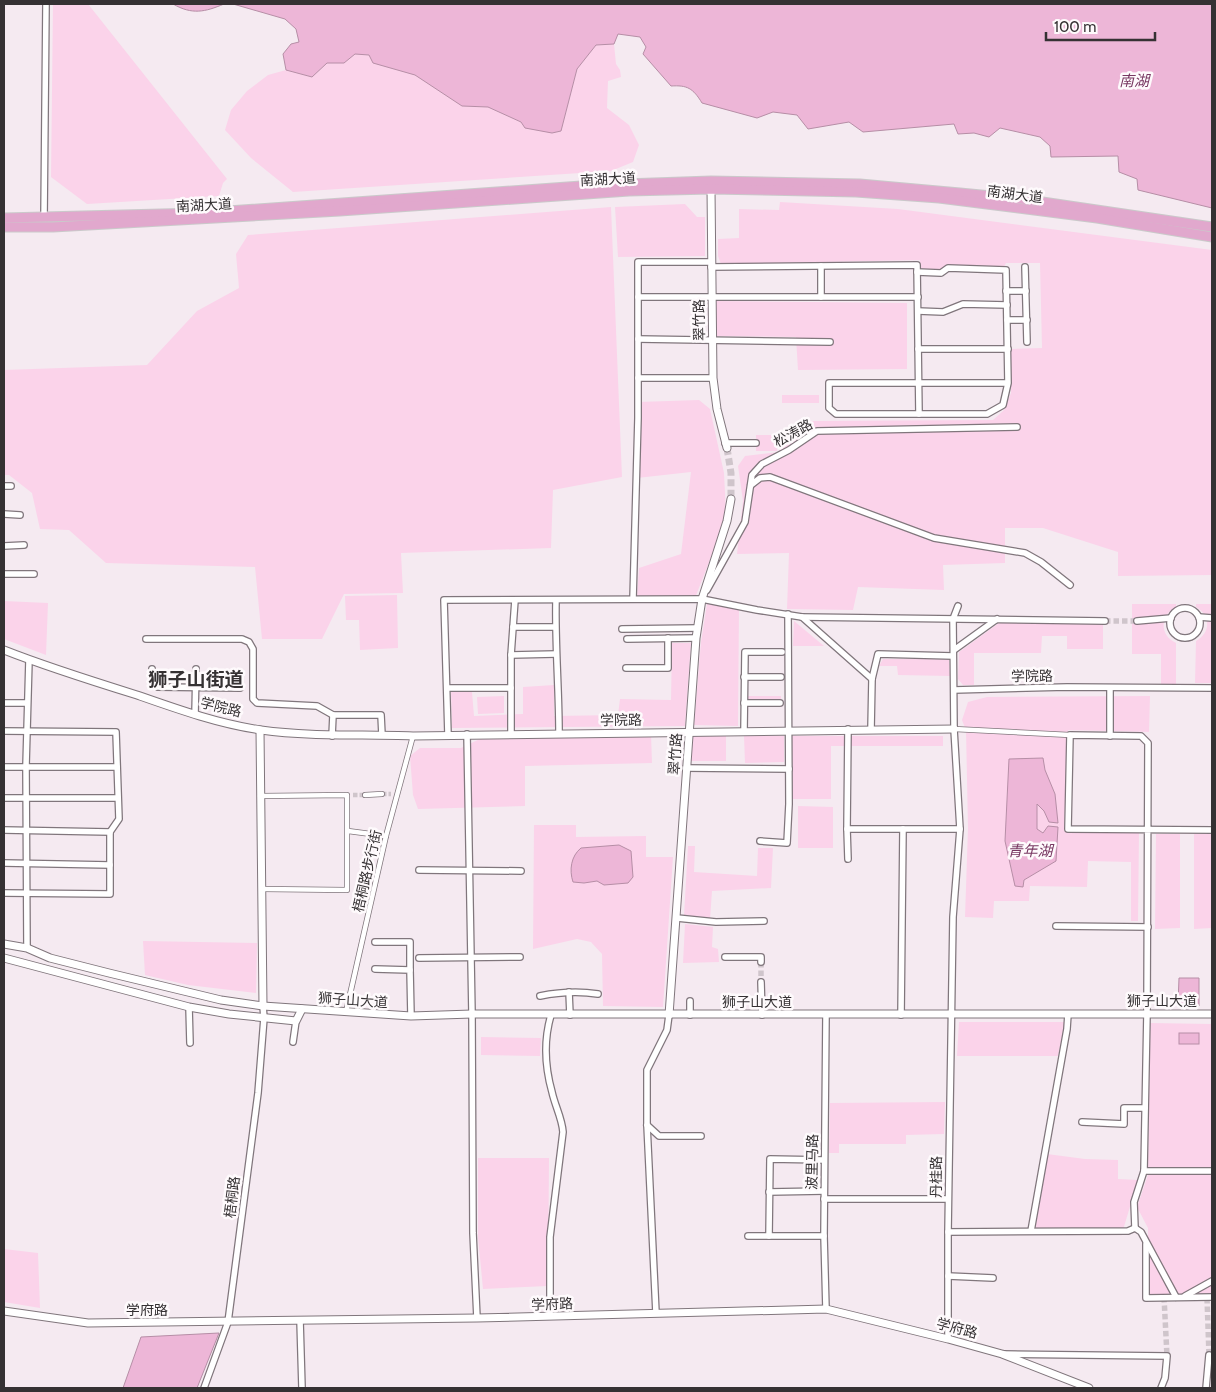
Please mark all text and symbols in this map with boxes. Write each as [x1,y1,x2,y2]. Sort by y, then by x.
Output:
scale bar [1046,10,1155,42]
text: 100 m [1054,18,1096,36]
water label: 南湖 [1119,72,1151,90]
street label: 南湖大道 [580,169,636,189]
street label: 南湖大道 [986,182,1044,206]
street label: 南湖大道 [176,195,232,215]
street label: 翠竹路 [690,299,708,341]
street label: 松涛路 [770,415,816,451]
street label: 学院路 [1011,667,1053,685]
district label: 狮子山街道 [148,668,244,691]
street label: 学院路 [198,693,244,721]
street label: 学院路 [600,711,642,729]
street label: 翠竹路 [665,732,685,776]
street label: 梧桐路步行街 [349,828,385,914]
water label: 青年湖 [1007,842,1054,860]
street label: 狮子山大道 [317,989,389,1011]
street label: 狮子山大道 [1127,992,1197,1010]
street label: 狮子山大道 [722,993,792,1011]
street label: 波里马路 [803,1134,821,1190]
street label: 丹桂路 [927,1156,945,1198]
street label: 梧桐路 [221,1175,243,1219]
street label: 学府路 [531,1294,573,1314]
street label: 学府路 [126,1301,168,1319]
street label: 学府路 [934,1314,980,1342]

